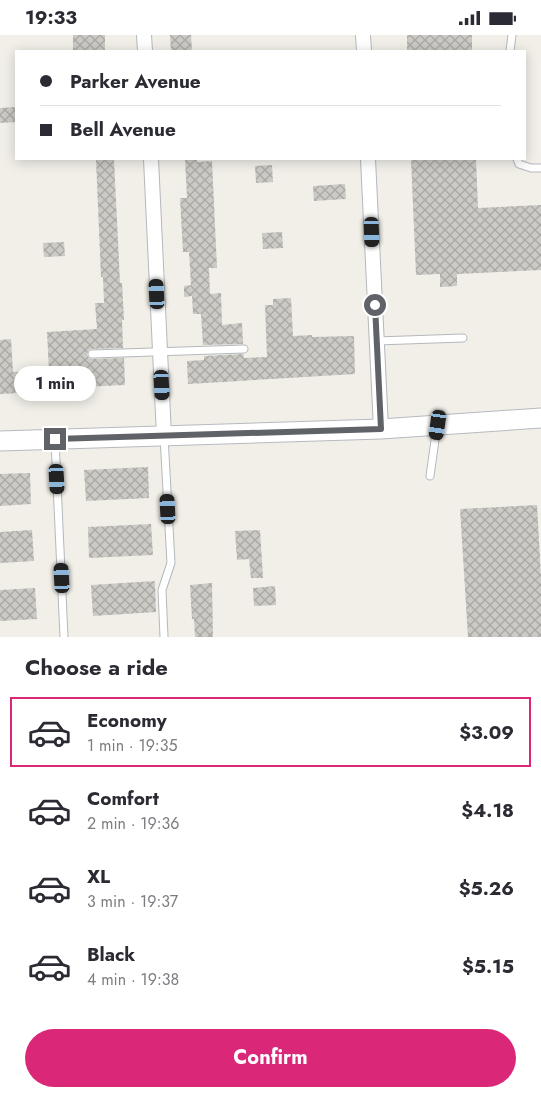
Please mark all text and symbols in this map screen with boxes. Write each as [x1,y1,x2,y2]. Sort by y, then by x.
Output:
text: 19:33 [25,4,77,31]
text: Parker Avenue [70,68,201,95]
text: Bell Avenue [70,116,176,143]
car [363,217,380,247]
car [148,279,165,309]
route start [364,294,386,316]
callout: 1 min [14,367,96,401]
car [153,370,170,400]
text: 1 min [35,372,75,395]
car [428,409,447,441]
route end [44,428,66,450]
car [48,464,65,494]
car [159,494,176,524]
car [53,563,70,593]
text: Choose a ride [25,651,168,683]
text: Economy [87,707,167,734]
icon: car [27,710,72,755]
text: $3.09 [459,719,514,746]
text: 1 min · 19:35 [87,734,177,757]
text: Comfort [87,785,159,812]
icon: car [27,788,72,833]
text: $4.18 [461,797,514,824]
text: 2 min · 19:36 [87,812,180,835]
text: XL [87,863,110,890]
icon: car [27,866,72,911]
text: $5.26 [459,875,514,902]
text: 3 min · 19:37 [87,890,178,913]
text: Black [87,941,135,968]
icon: car [27,944,72,989]
text: $5.15 [462,953,514,980]
text: 4 min · 19:38 [87,968,179,991]
button: Confirm [25,1029,516,1087]

